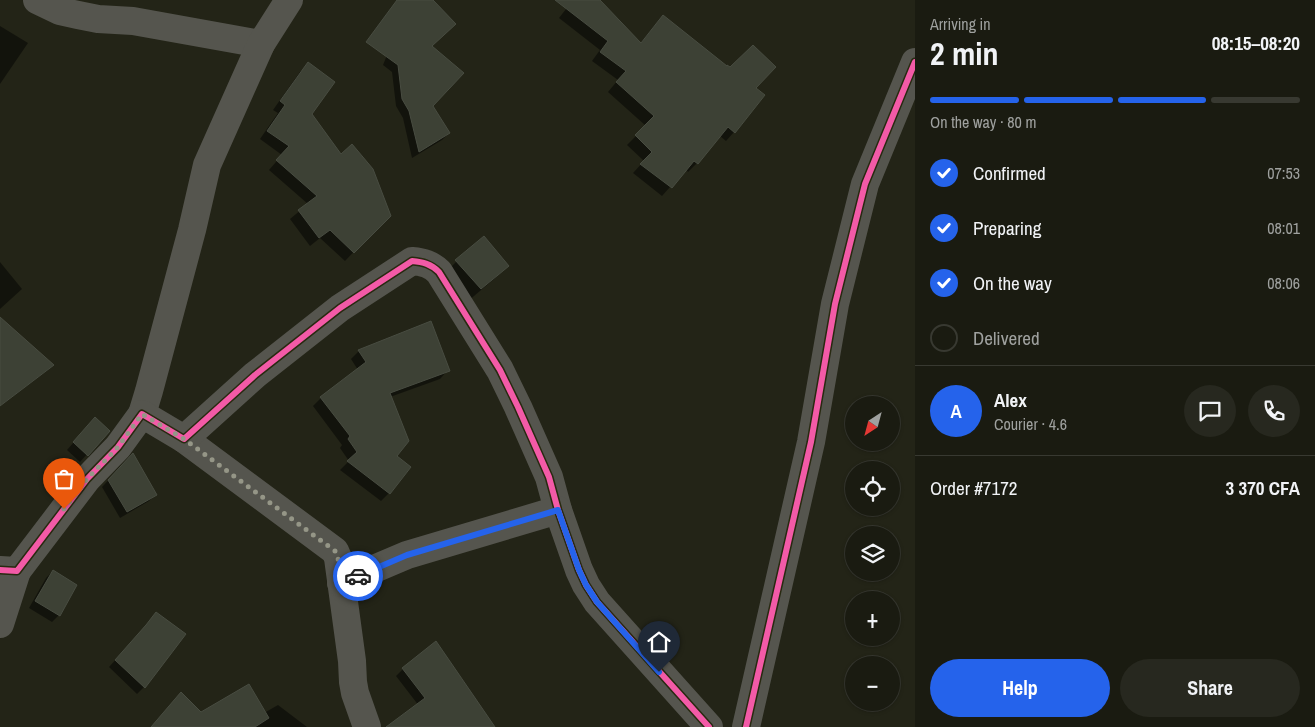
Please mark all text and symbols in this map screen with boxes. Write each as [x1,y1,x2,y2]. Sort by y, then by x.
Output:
text: Arriving in [930,13,991,35]
text: 08:15–08:20 [1212,30,1300,56]
text: 2 min [930,32,999,75]
text: On the way · 80 m [930,111,1036,133]
icon: check [930,159,958,187]
text: Confirmed [973,160,1046,186]
text: 07:53 [1267,162,1300,184]
icon: check [930,214,958,242]
text: Preparing [973,215,1041,241]
text: 08:01 [1267,217,1300,239]
icon: check [930,269,958,297]
text: On the way [973,270,1052,296]
text: 08:06 [1267,272,1300,294]
text: Delivered [973,325,1040,351]
button: chat [1184,385,1236,437]
button: phone [1248,385,1300,437]
text: Alex [994,387,1027,413]
north arrow [845,396,900,451]
map controls [845,396,900,711]
text: A [950,398,962,424]
text: Courier · 4.6 [994,413,1067,435]
pin [43,458,85,509]
button: locate [845,461,900,516]
icon: bag [50,465,78,493]
text: Order #7172 [930,475,1017,501]
text: 3 370 CFA [1226,475,1300,501]
button: layers [845,526,900,581]
courier [333,551,383,601]
icon: car [344,562,372,590]
button: + [845,591,900,646]
pin [638,621,680,672]
icon: home [645,628,673,656]
button: − [845,656,900,711]
button: Help [930,659,1110,717]
button: Share [1120,659,1300,717]

